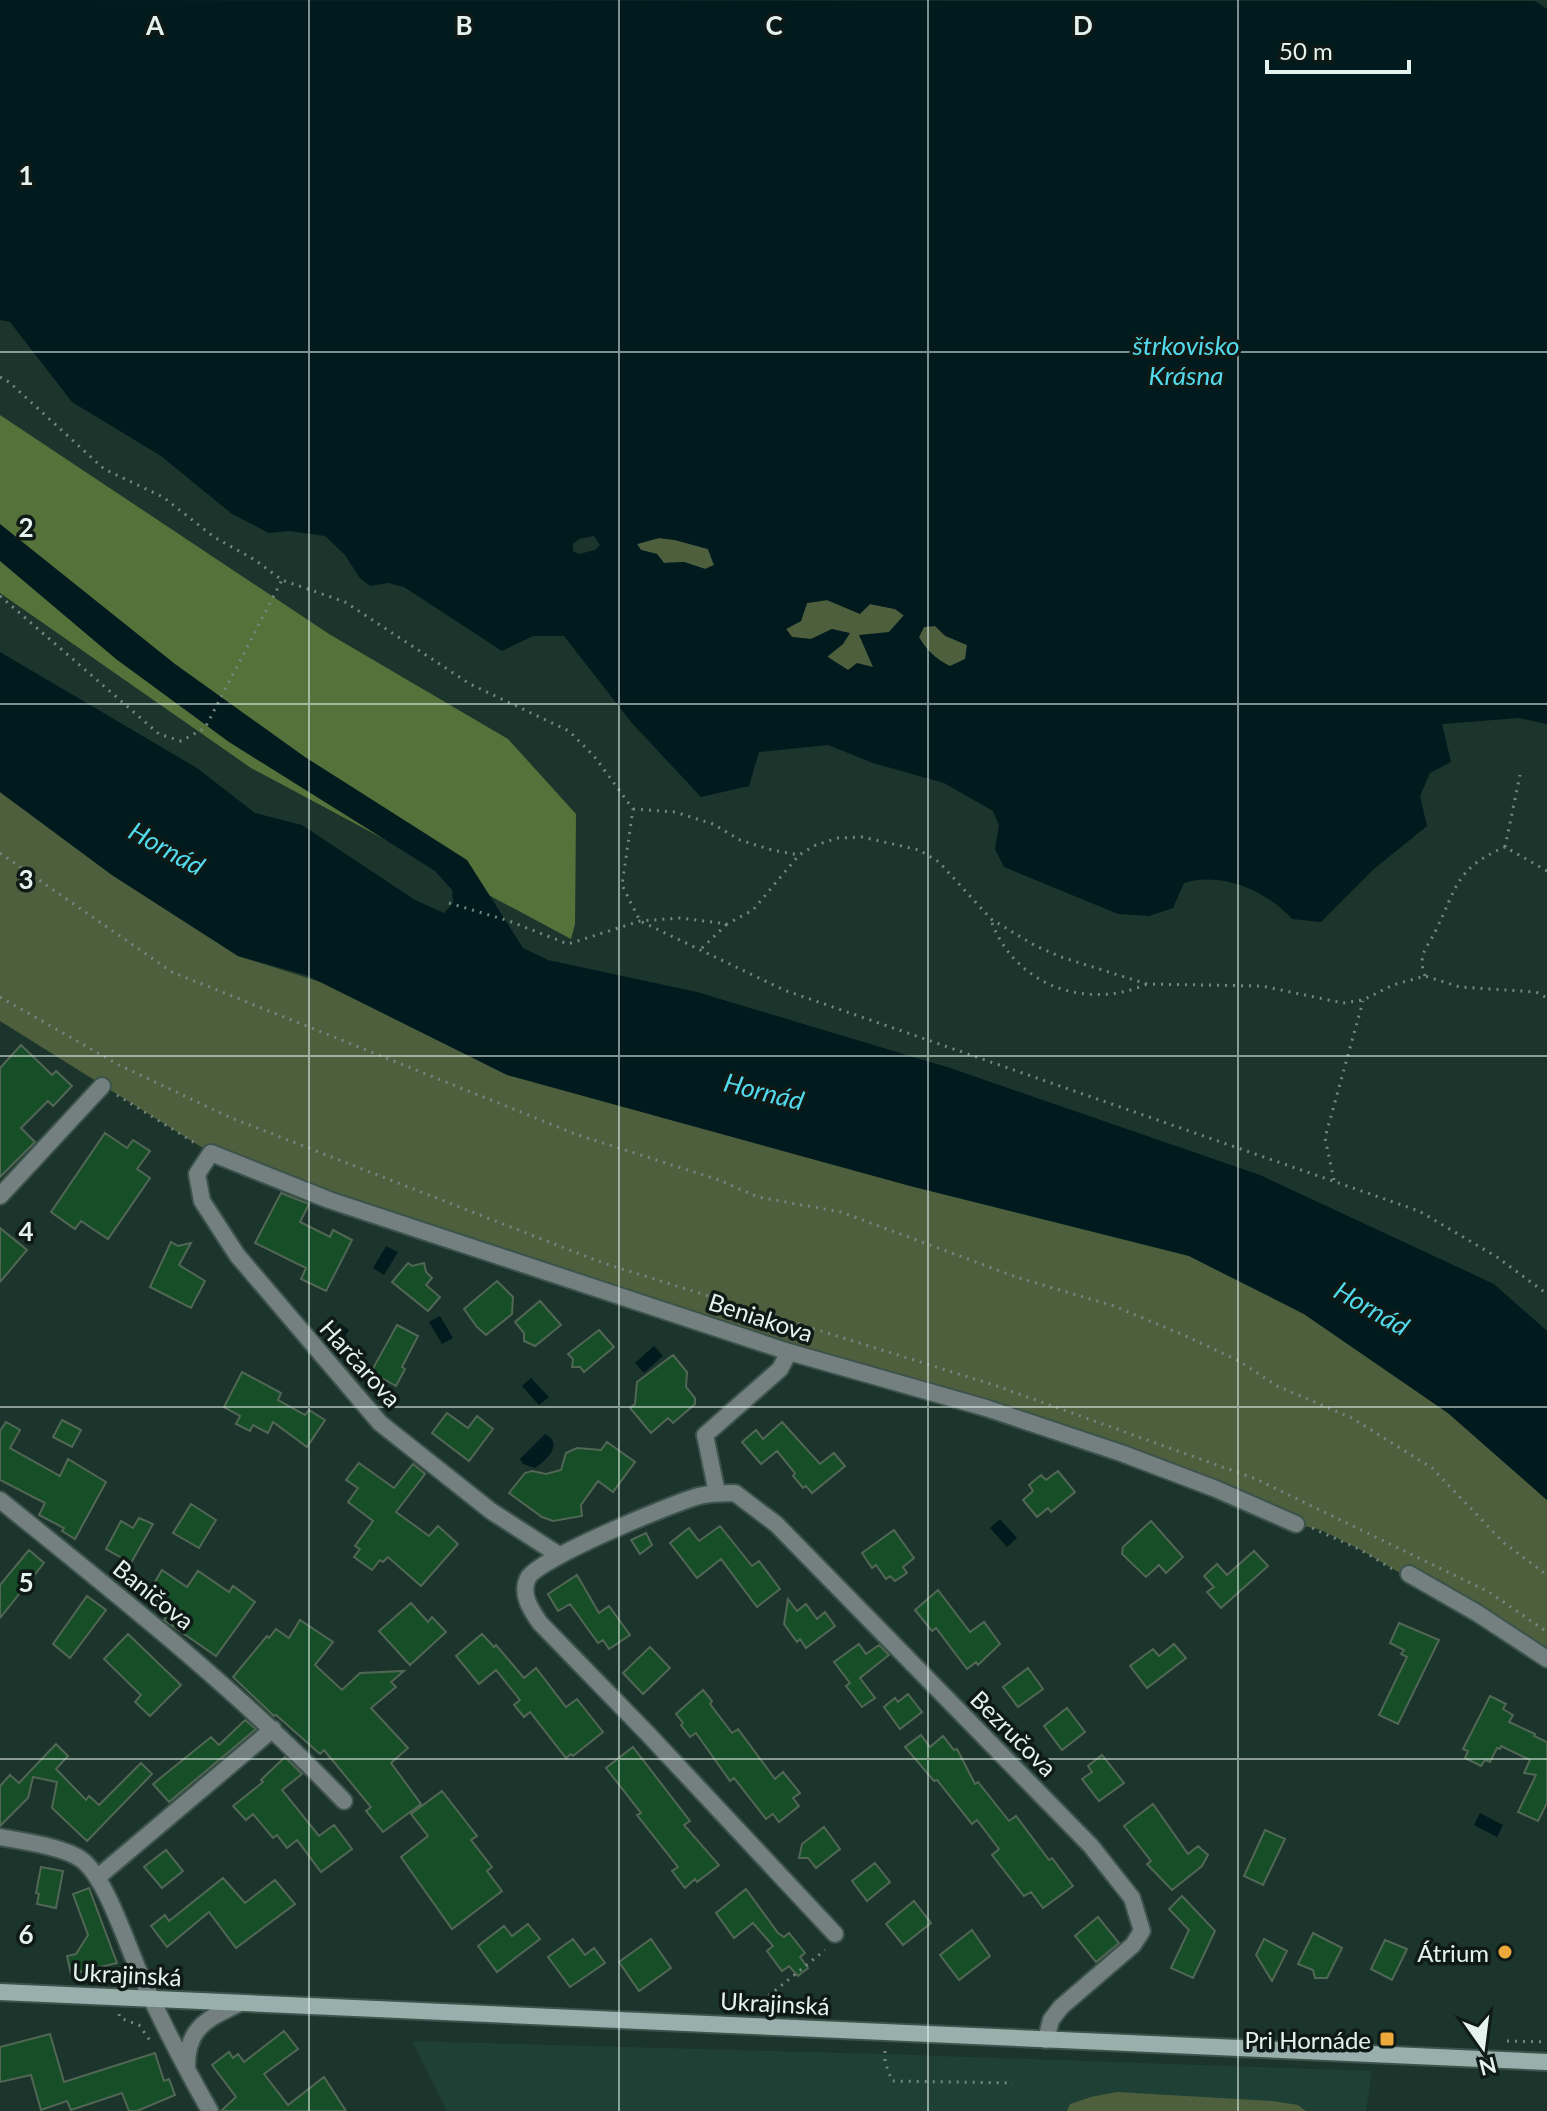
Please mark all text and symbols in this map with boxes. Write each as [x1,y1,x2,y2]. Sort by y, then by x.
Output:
text: A [145,9,165,41]
text: B [455,9,473,41]
text: C [765,9,783,41]
text: D [1073,9,1093,41]
scale bar [1267,24,1409,74]
text: 50 m [1279,36,1333,65]
text: 1 [18,159,34,191]
water label: štrkovisko Krásna [1131,329,1240,391]
text: 2 [18,511,34,543]
water label: Hornád [124,814,211,882]
text: 3 [18,863,34,895]
water label: Hornád [721,1066,808,1116]
text: 4 [18,1215,34,1247]
water label: Hornád [1329,1274,1415,1342]
street label: Beniakova [705,1287,817,1347]
street label: Harčarova [314,1314,408,1412]
street label: Baničova [108,1553,200,1635]
text: 5 [18,1566,34,1598]
street label: Bezručova [965,1684,1063,1782]
text: 6 [18,1918,34,1950]
place label: Átrium [1417,1938,1489,1967]
marker: Átrium [1496,1943,1514,1961]
street label: Ukrajinská [72,1957,182,1991]
street label: Ukrajinská [720,1986,830,2020]
north arrow [1443,2007,1523,2087]
place label: Pri Hornáde [1244,2025,1371,2054]
marker: Pri Hornáde [1378,2030,1396,2048]
text: N [1476,2052,1499,2082]

